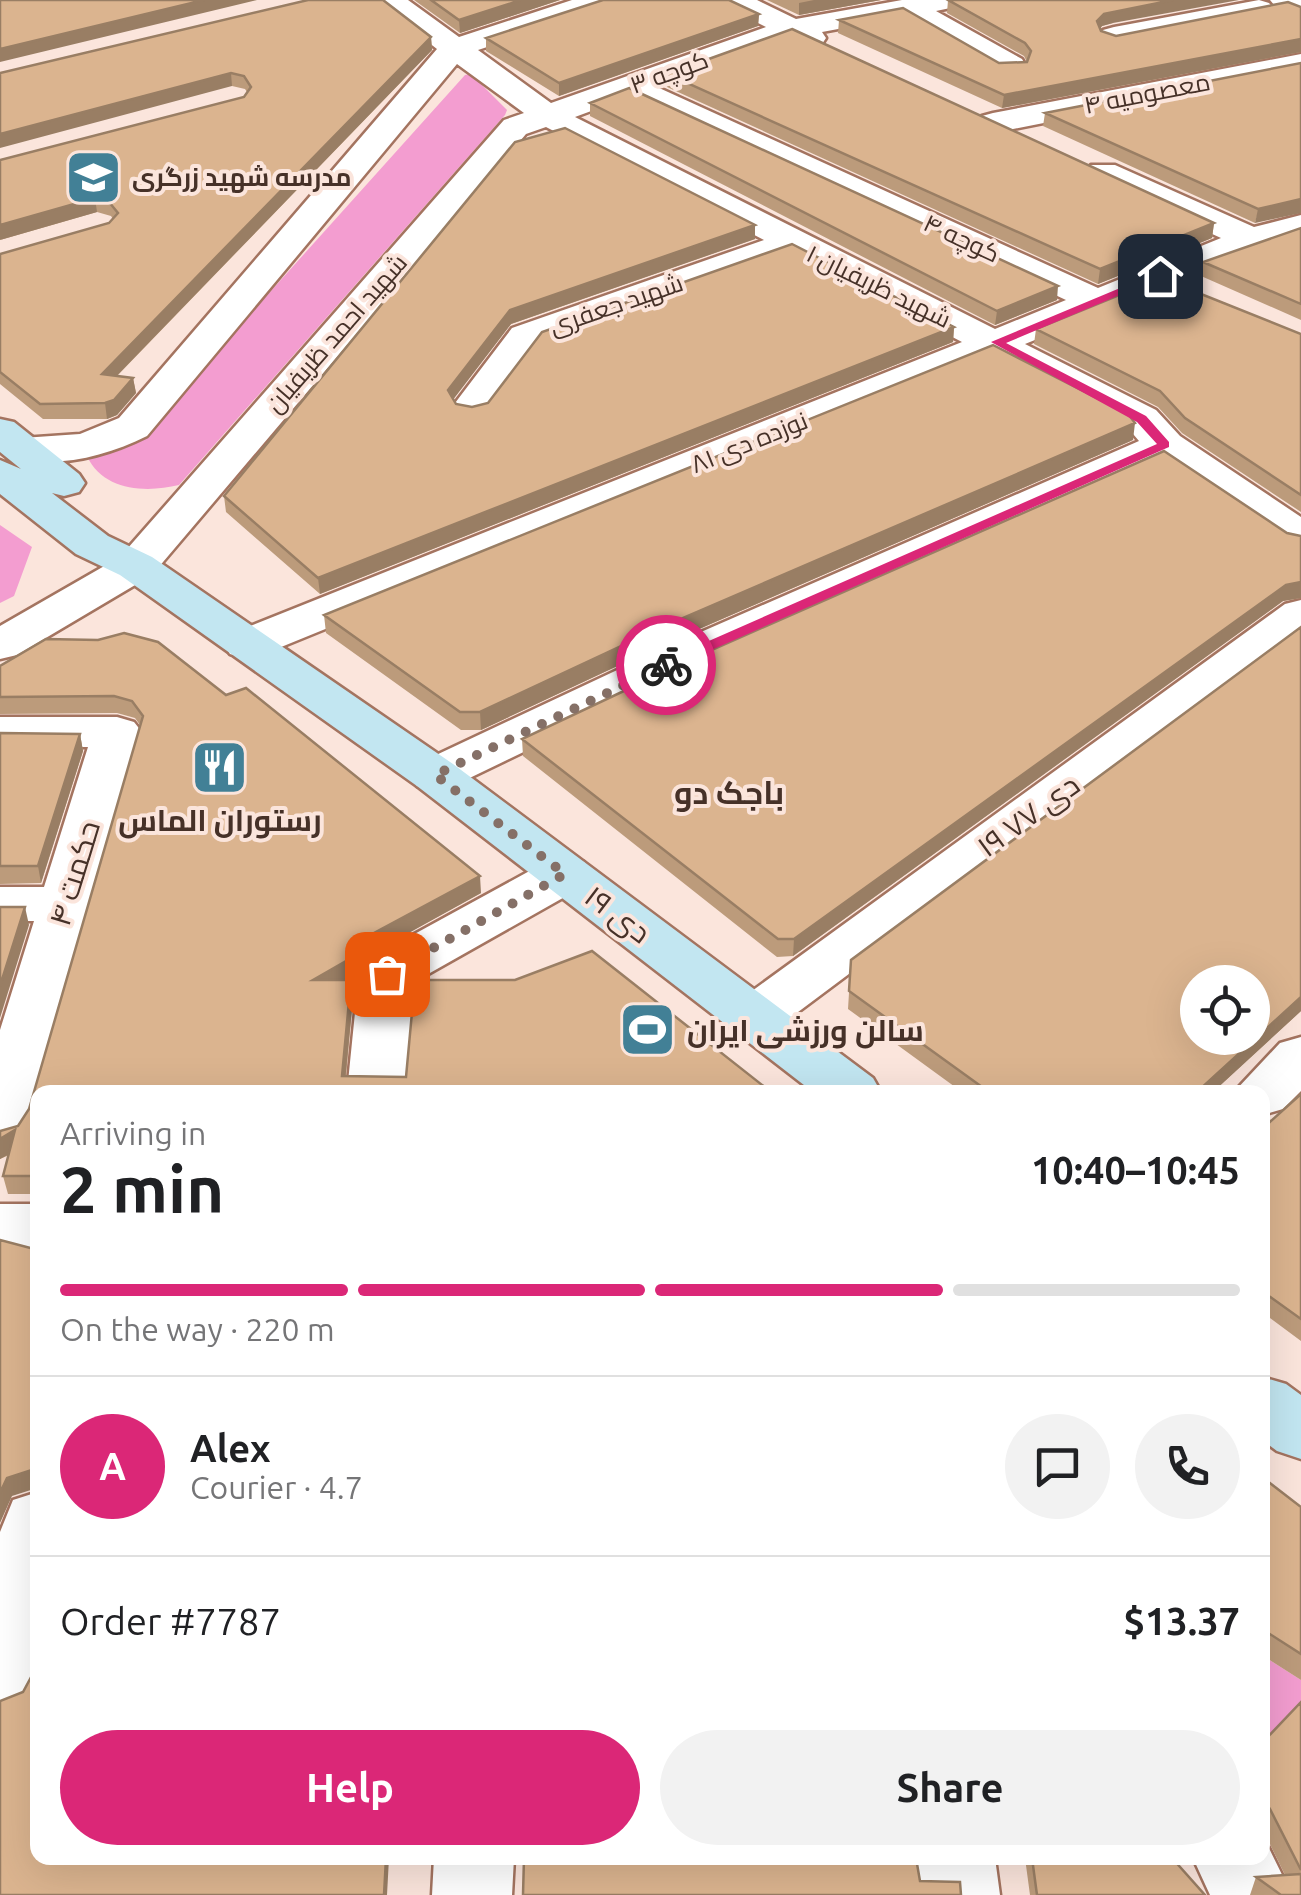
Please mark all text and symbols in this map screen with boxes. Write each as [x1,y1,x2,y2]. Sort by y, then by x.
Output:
street label: کوچه ۳ [626,45,713,102]
street label: معصومیه ۴ [1082,67,1213,120]
school or university icon: مدرسه شهید زرگری [63,147,123,207]
place label: مدرسه شهید زرگری [132,163,352,193]
street label: کوچه ۴ [918,208,1005,270]
pin [1118,234,1203,319]
street label: شهید ظریفیان ۱ [802,239,956,334]
street label: شهید احمد ظریفیان [260,248,413,418]
icon: home [1133,249,1188,304]
street label: شهید جعفری [546,268,687,341]
street label: نوزده دی ۸۱ [686,406,812,479]
courier [616,615,716,715]
icon: bike [639,638,694,693]
restaurant icon: رستوران الماس [190,737,250,797]
street label: ۱۹ دی ۷۷ [971,767,1086,864]
district label: باجک دو [674,774,784,812]
place label: رستوران الماس [118,803,322,839]
street label: حکمت ۴ [42,816,106,930]
street label: ۱۹ دی [578,878,657,950]
pin [345,932,430,1017]
icon: bag [360,947,415,1002]
map controls [1180,965,1270,1055]
button: locate [1180,965,1270,1055]
sports icon: سالن ورزشی ایران [618,1000,678,1060]
place label: سالن ورزشی ایران [687,1013,924,1049]
text: Arriving in [60,1115,206,1151]
text: 10:40–10:45 [1031,1149,1240,1191]
text: 2 min [60,1152,224,1225]
text: On the way · 220 m [60,1311,335,1347]
button: chat [1005,1414,1110,1519]
button: phone [1135,1414,1240,1519]
text: Alex [190,1427,271,1469]
text: A [99,1445,126,1487]
text: Courier · 4.7 [190,1469,363,1505]
text: Order #7787 [60,1600,281,1642]
text: $13.37 [1123,1600,1240,1642]
button: Help [60,1730,640,1845]
button: Share [660,1730,1240,1845]

